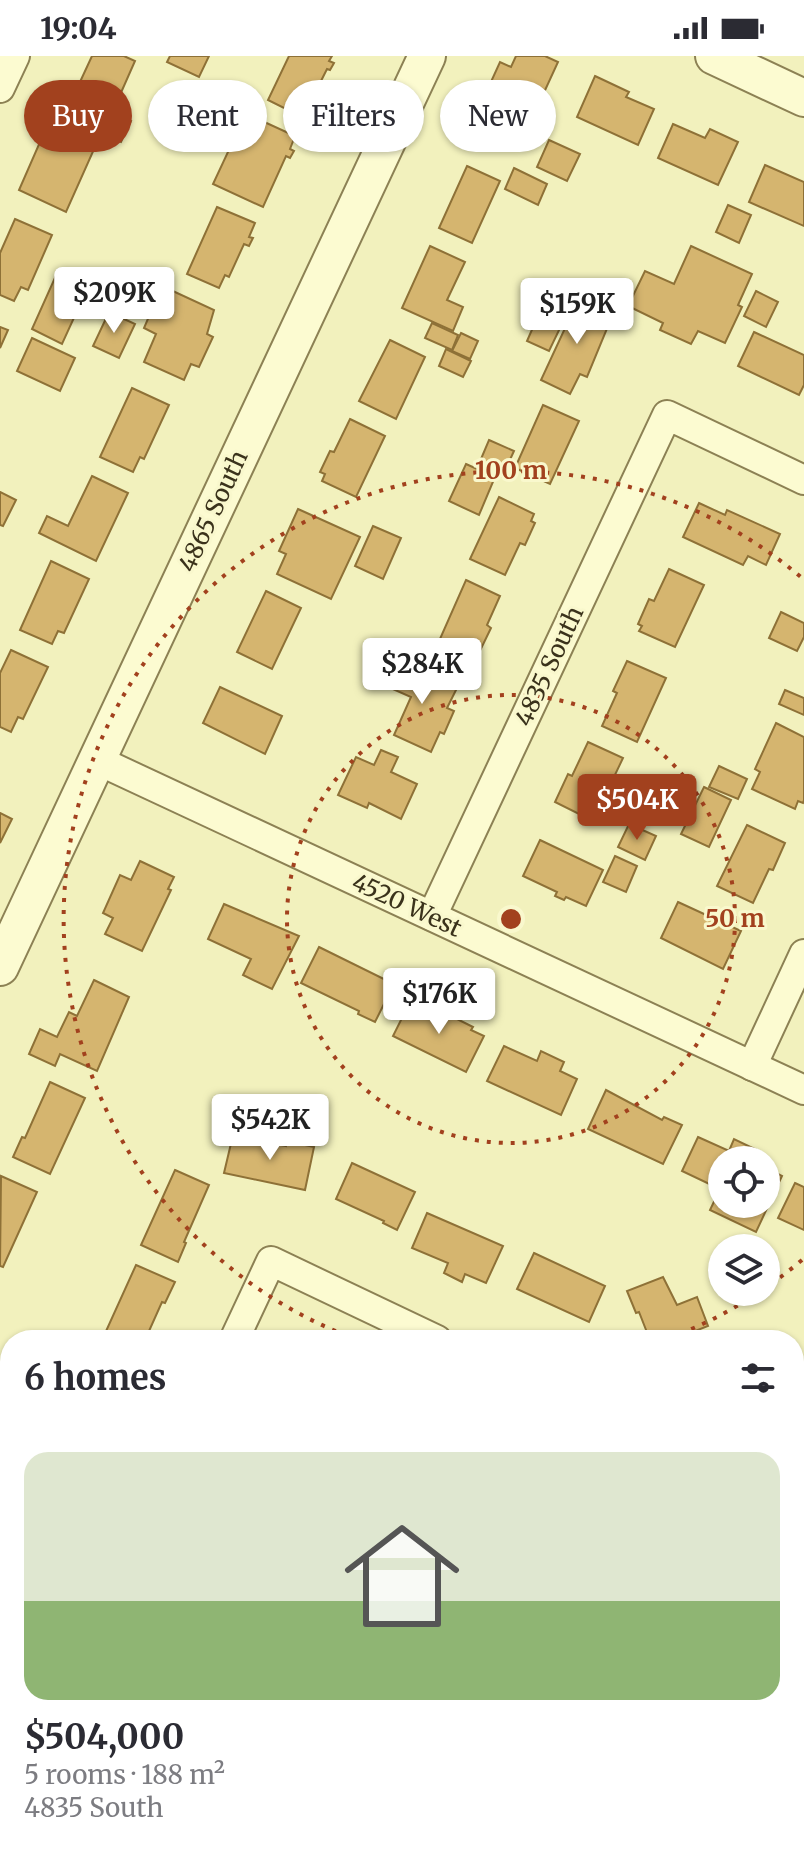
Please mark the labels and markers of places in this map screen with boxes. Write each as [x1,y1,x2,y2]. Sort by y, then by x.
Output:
pin: $209K [58,267,170,335]
pin: $159K [521,278,633,346]
pin: $284K [366,638,478,706]
pin: $504K [581,774,693,842]
centre of rings [497,905,525,933]
pin: $176K [383,968,495,1036]
pin: $542K [214,1094,326,1162]

